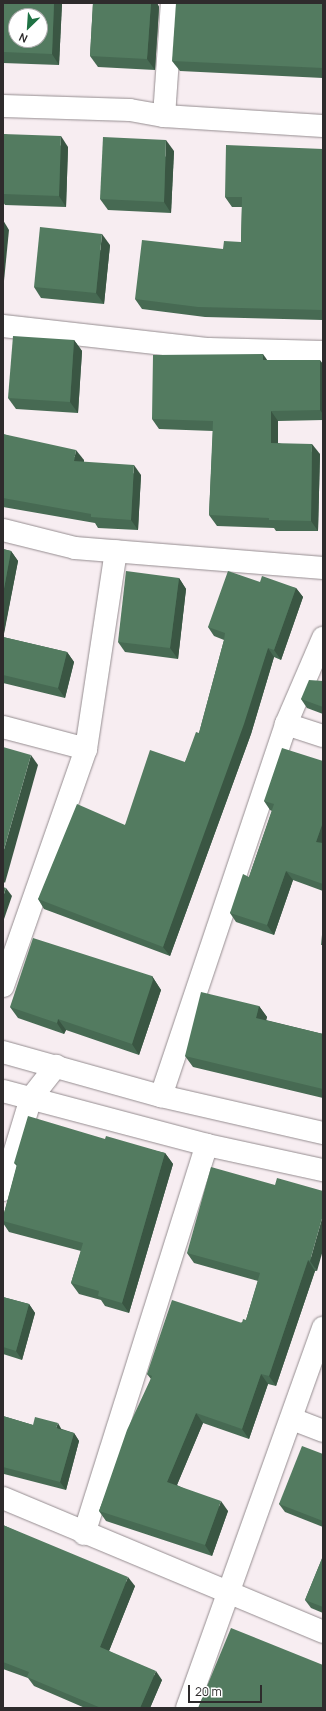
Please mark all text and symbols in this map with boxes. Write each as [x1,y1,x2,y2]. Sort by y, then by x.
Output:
north arrow [8,8,48,48]
text: N [16,30,30,47]
scale bar [190,1677,264,1703]
text: 20 m [195,1683,222,1700]

